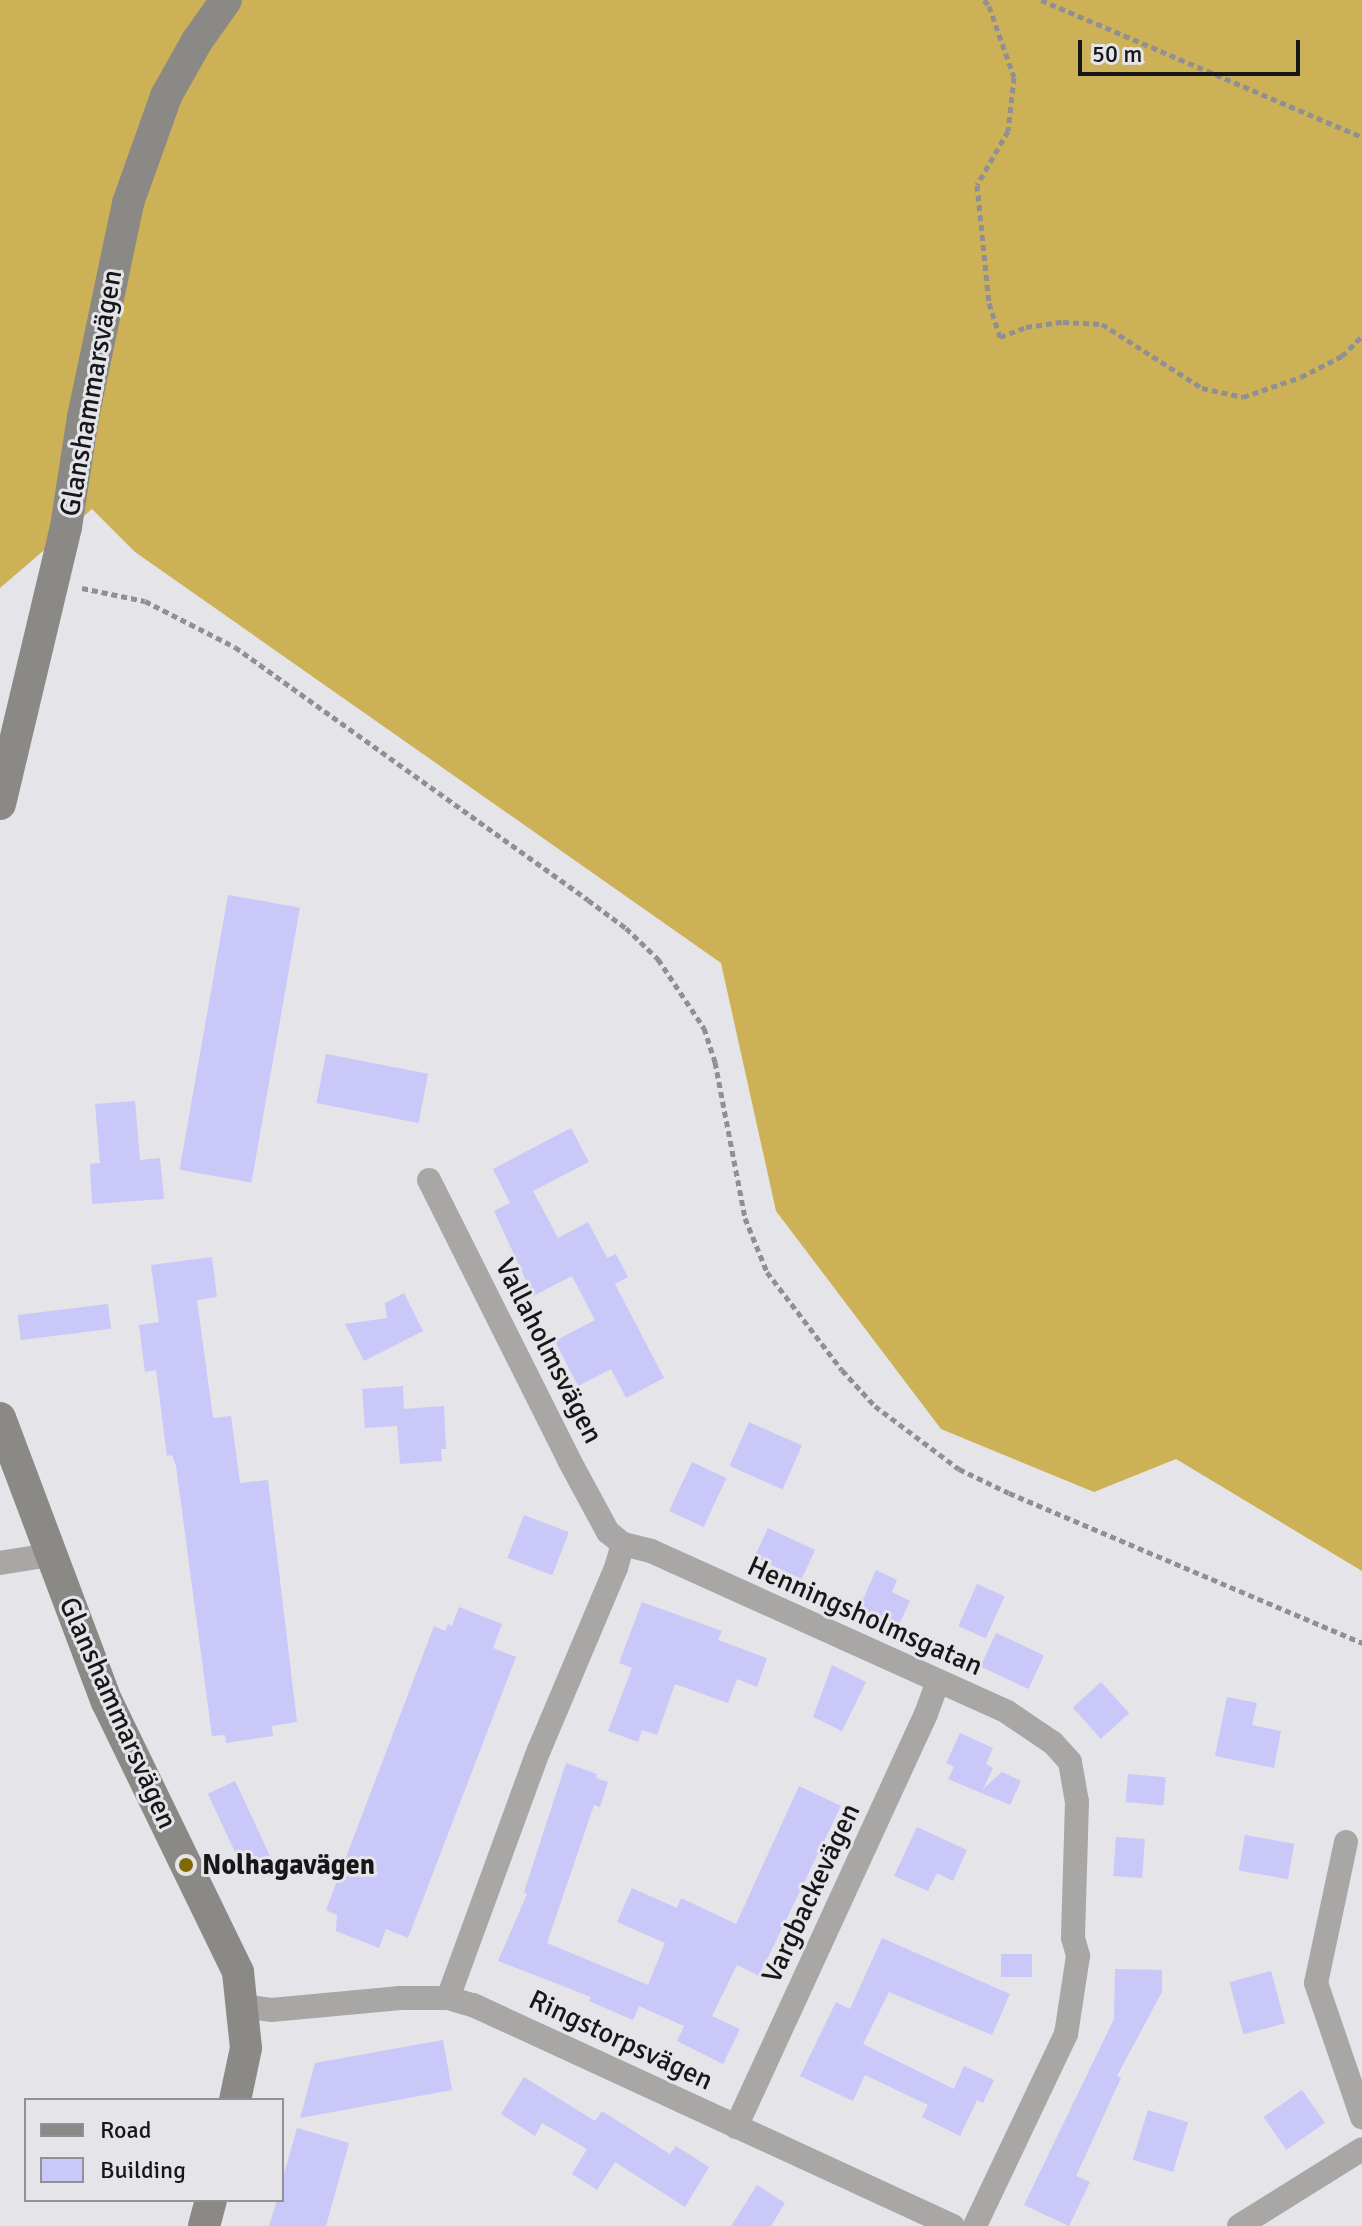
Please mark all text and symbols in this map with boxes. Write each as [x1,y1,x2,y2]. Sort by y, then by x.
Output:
scale bar [1082,24,1304,74]
text: 50 m [1092,39,1142,69]
street label: Glanshammarsvägen [53,267,129,519]
street label: Vallaholmsvägen [488,1253,610,1449]
street label: Henningsholmsgatan [742,1549,988,1683]
street label: Glanshammarsvägen [52,1592,184,1834]
street label: Vargbackevägen [755,1798,867,1988]
place label: Nolhagavägen [202,1848,375,1882]
marker: Nolhagavägen [177,1856,195,1874]
street label: Ringstorpsvägen [524,1983,718,2097]
legend [24,2098,284,2202]
text: Road [100,2115,151,2145]
text: Building [100,2155,186,2185]

